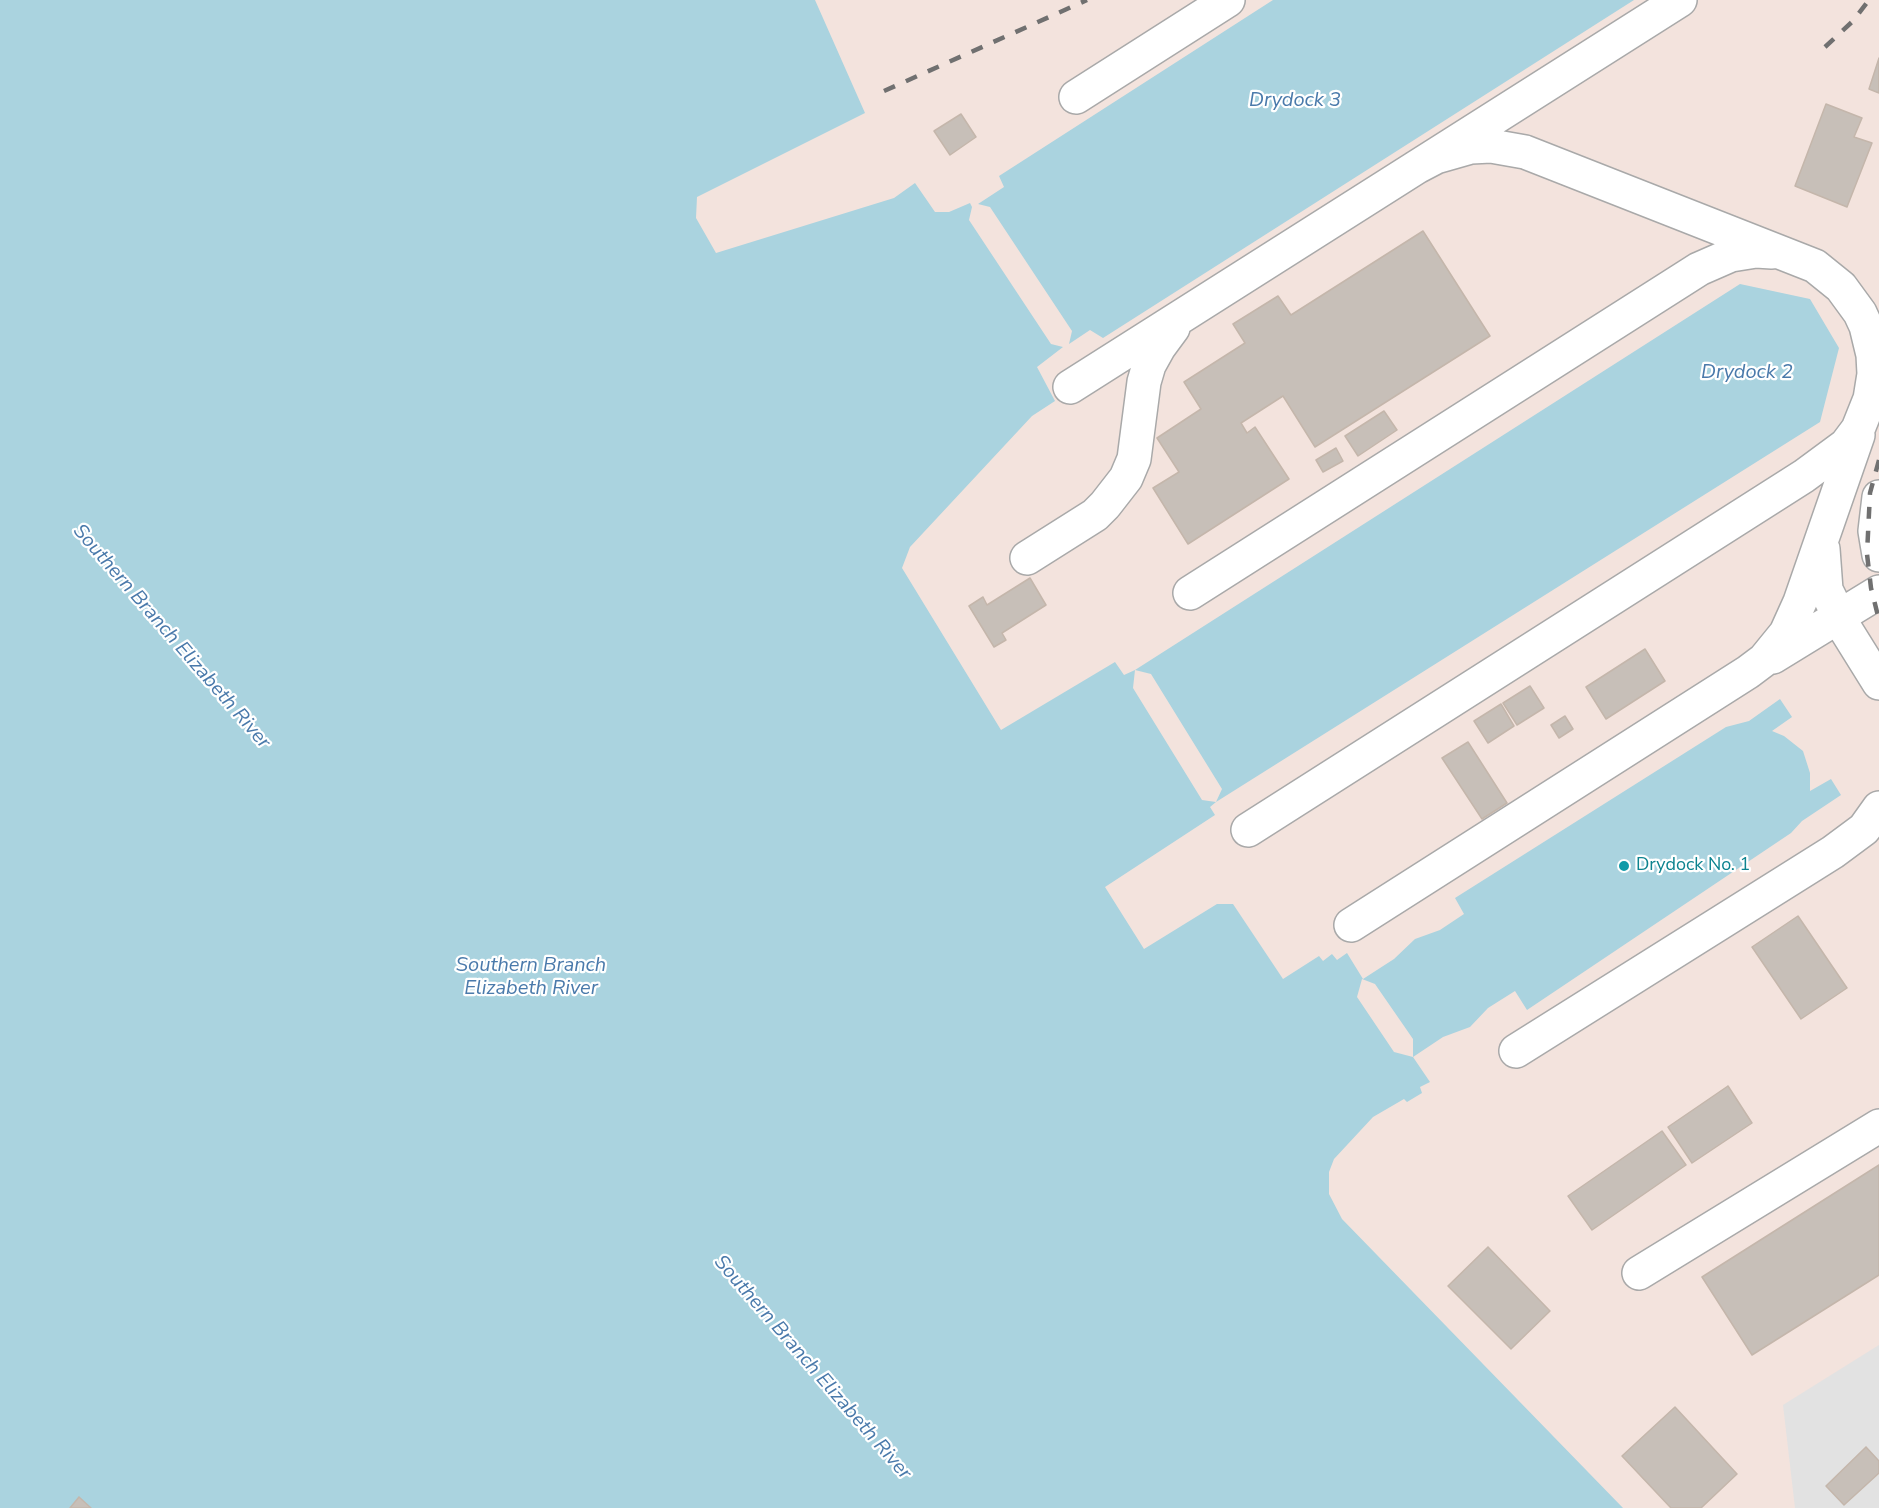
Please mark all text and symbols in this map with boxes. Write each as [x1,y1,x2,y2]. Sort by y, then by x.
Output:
water label: Drydock 3 [1249,89,1341,113]
water label: Drydock 2 [1701,361,1793,385]
water label: Southern Branch Elizabeth River [67,520,275,754]
place label: Drydock No. 1 [1636,855,1750,877]
marker: Drydock No. 1 [1617,859,1631,873]
water label: Southern Branch Elizabeth River [456,954,606,1001]
water label: Southern Branch Elizabeth River [708,1251,916,1485]

